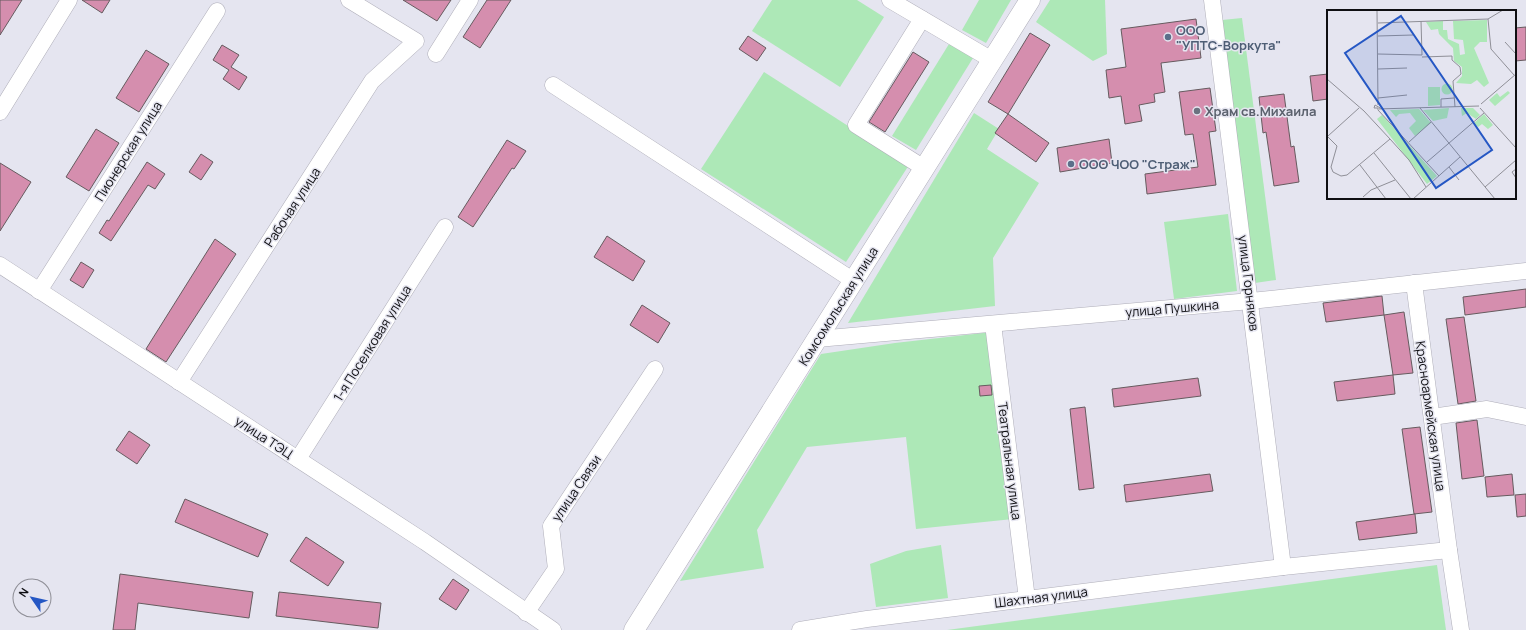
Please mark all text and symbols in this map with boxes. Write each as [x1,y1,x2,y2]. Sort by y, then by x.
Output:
inset map [1327,10,1516,199]
place label: ООО "УПТС-Воркута" [1176,21,1281,54]
marker: ООО "УПТС-Воркута" [1163,32,1173,42]
street label: Пионерская улица [90,98,166,204]
place label: Храм св.Михаила [1205,102,1316,120]
marker: Храм св.Михаила [1192,106,1202,116]
place label: ООО ЧОО "Страж" [1079,155,1196,173]
marker: ООО ЧОО "Страж" [1066,159,1076,169]
street label: Рабочая улица [260,164,324,250]
street label: улица Горняков [1234,234,1264,332]
street label: Комсомольская улица [794,243,882,369]
street label: 1-я Поселковая улица [329,281,415,405]
street label: улица Пушкина [1124,295,1220,321]
street label: Красноармейская улица [1412,340,1450,492]
street label: Театральная улица [994,401,1026,521]
street label: улица ТЭЦ [232,412,297,463]
street label: улица Связи [547,451,605,525]
north arrow [12,578,52,618]
street label: Шахтная улица [993,582,1089,612]
text: N [15,585,32,600]

